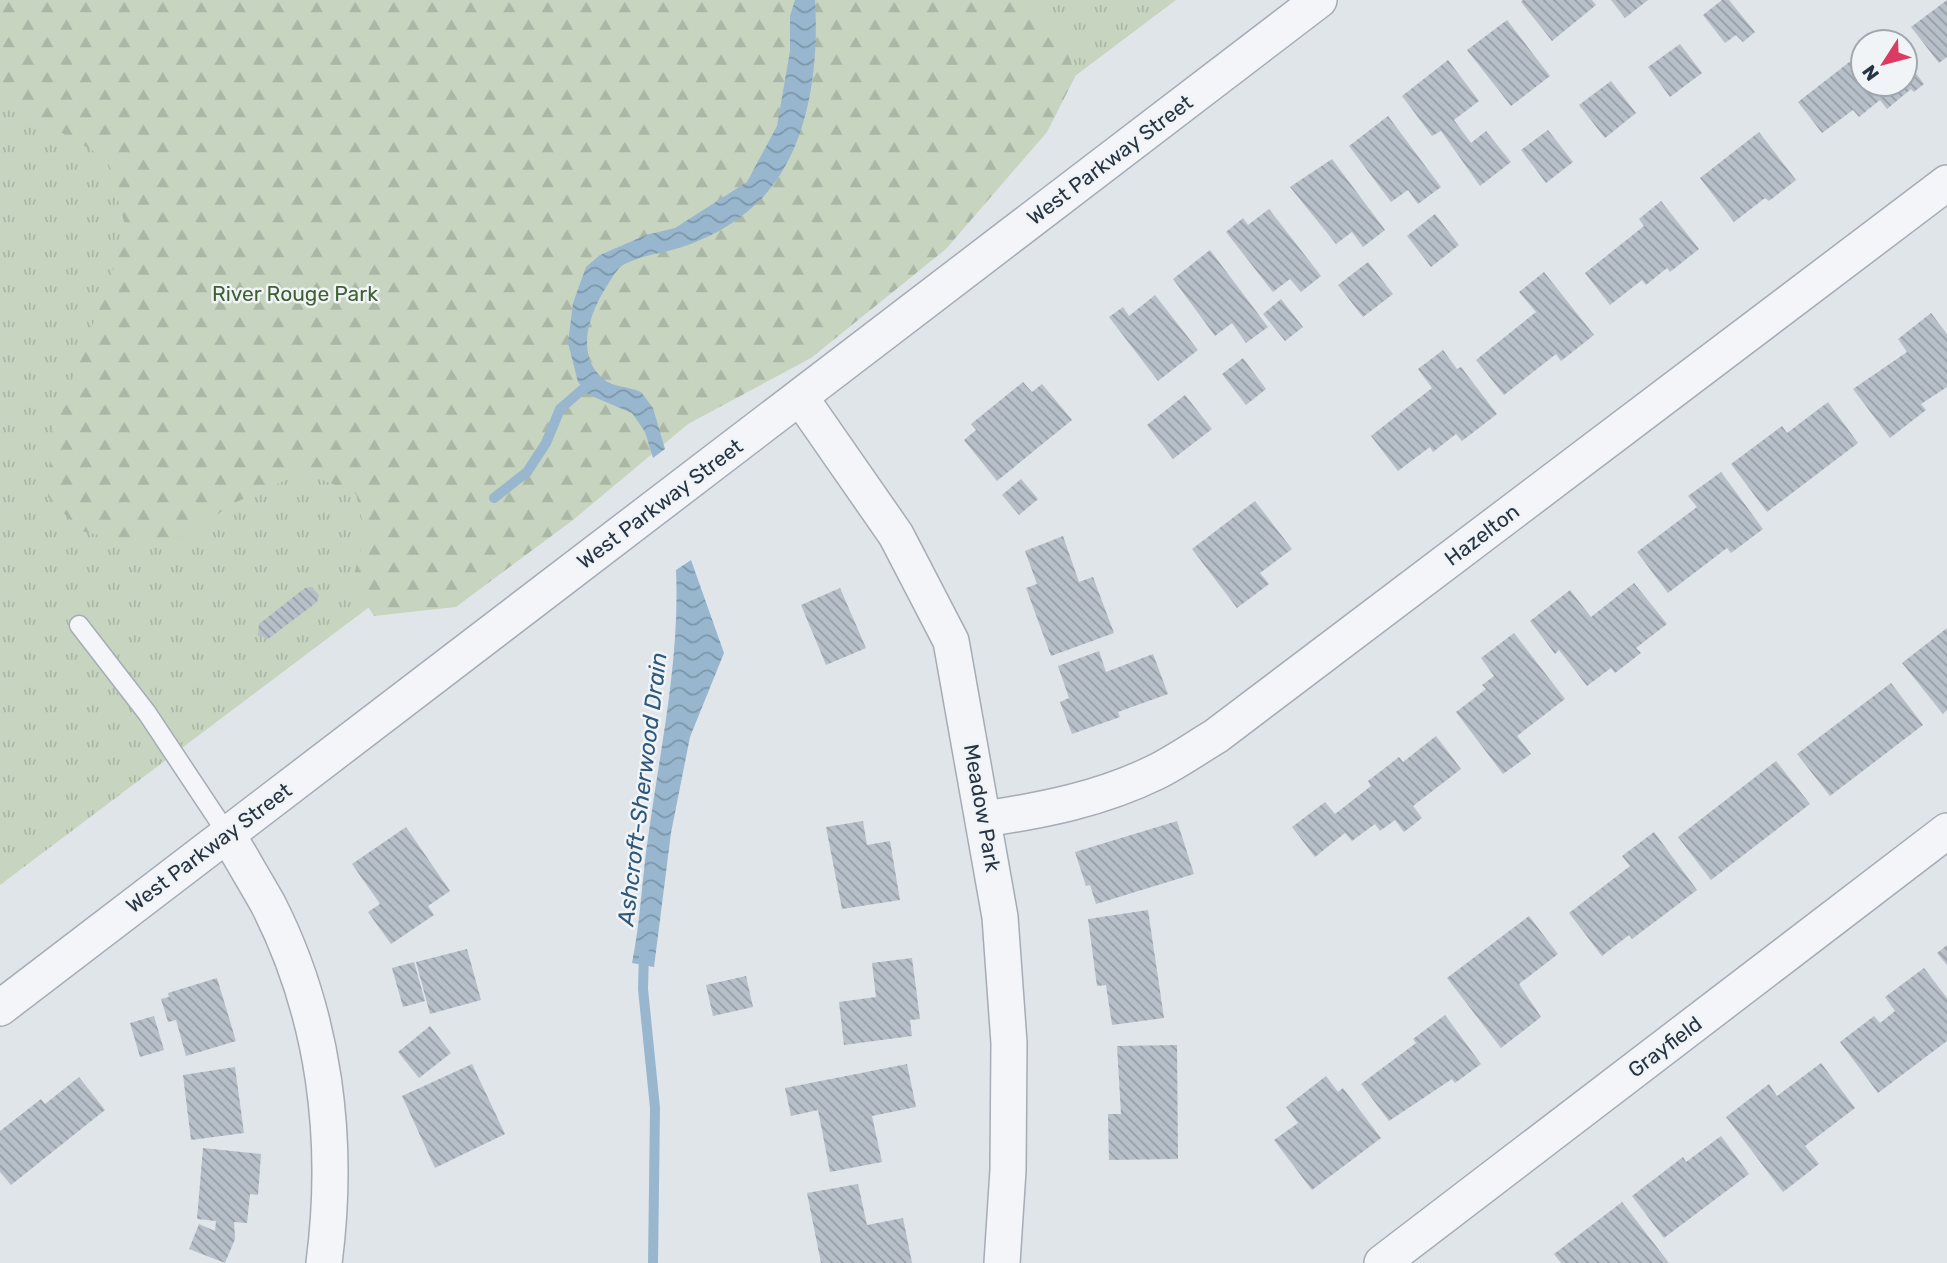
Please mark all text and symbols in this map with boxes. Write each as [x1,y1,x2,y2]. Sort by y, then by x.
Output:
north arrow [1849,28,1919,98]
text: N [1857,60,1884,85]
street label: West Parkway Street [1022,89,1197,230]
park label: River Rouge Park [212,281,378,306]
street label: West Parkway Street [572,433,747,574]
street label: Hazelton [1439,498,1524,571]
water label: Ashcroft-Sherwood Drain [611,651,673,928]
street label: Meadow Park [959,742,1006,874]
street label: West Parkway Street [121,777,296,918]
street label: Grayfield [1623,1011,1707,1082]

